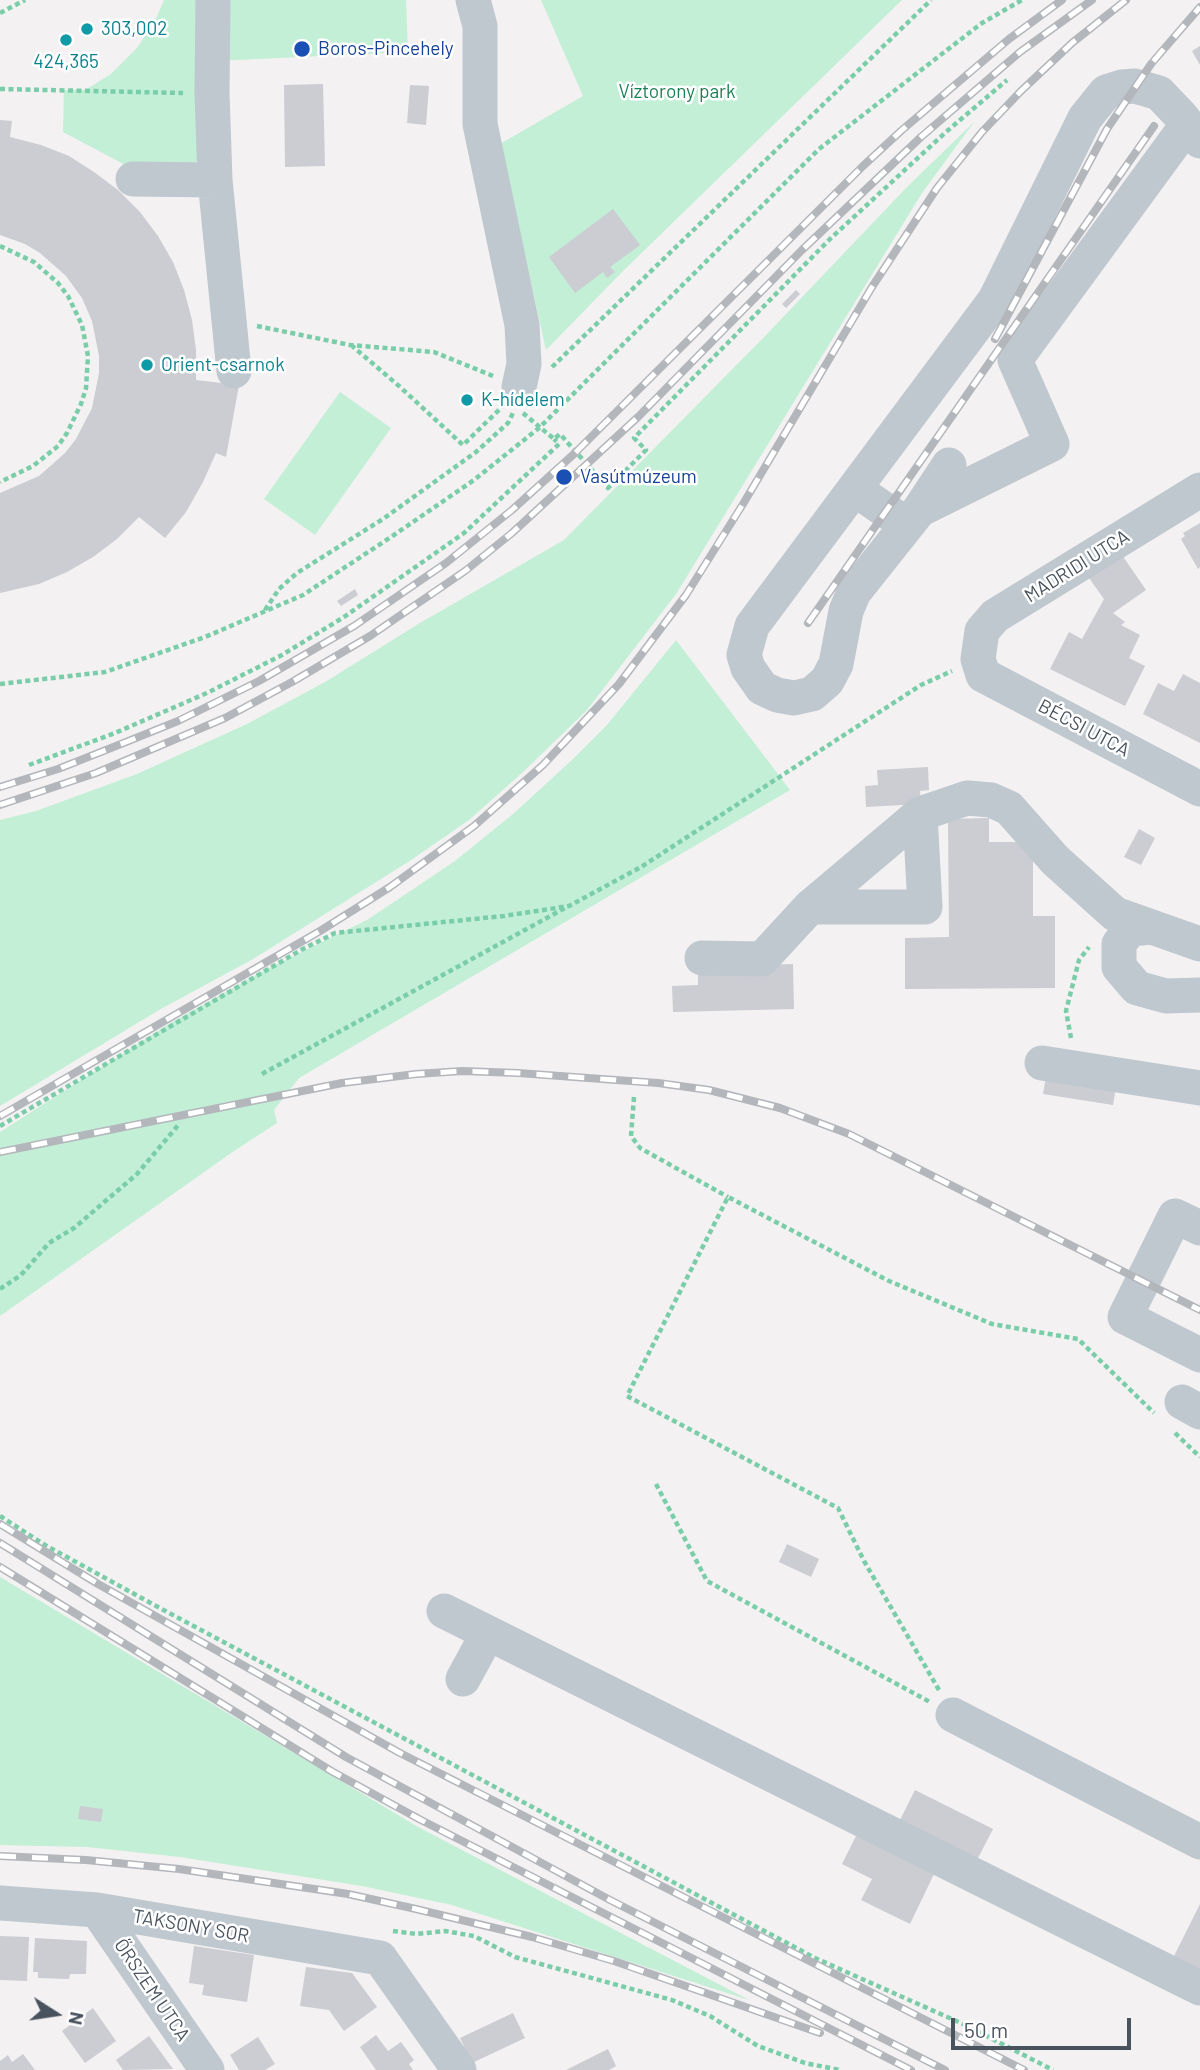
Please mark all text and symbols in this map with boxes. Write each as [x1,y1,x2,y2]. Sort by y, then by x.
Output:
place label: 303,002 [101,18,167,40]
marker: 303,002 [79,21,95,37]
marker: 424,365 [58,32,74,48]
place label: Boros-Pincehely [318,38,454,60]
marker: Boros-Pincehely [292,39,312,59]
place label: 424,365 [33,51,99,73]
park label: Víztorony park [618,81,736,103]
place label: Orient-csarnok [161,354,285,376]
marker: Orient-csarnok [139,357,155,373]
place label: K-hídelem [481,389,565,411]
marker: K-hídelem [459,392,475,408]
place label: Vasútmúzeum [580,466,697,488]
marker: Vasútmúzeum [554,467,574,487]
street label: MADRIDI UTCA [1020,525,1134,607]
street label: BÉCSI UTCA [1034,694,1134,762]
street label: TAKSONY SOR [131,1905,251,1947]
street label: ŐRSZEM UTCA [109,1934,195,2046]
north arrow [21,1979,91,2049]
scale bar [955,2004,1135,2048]
text: N [64,2010,90,2027]
text: 50 m [964,2017,1008,2042]

